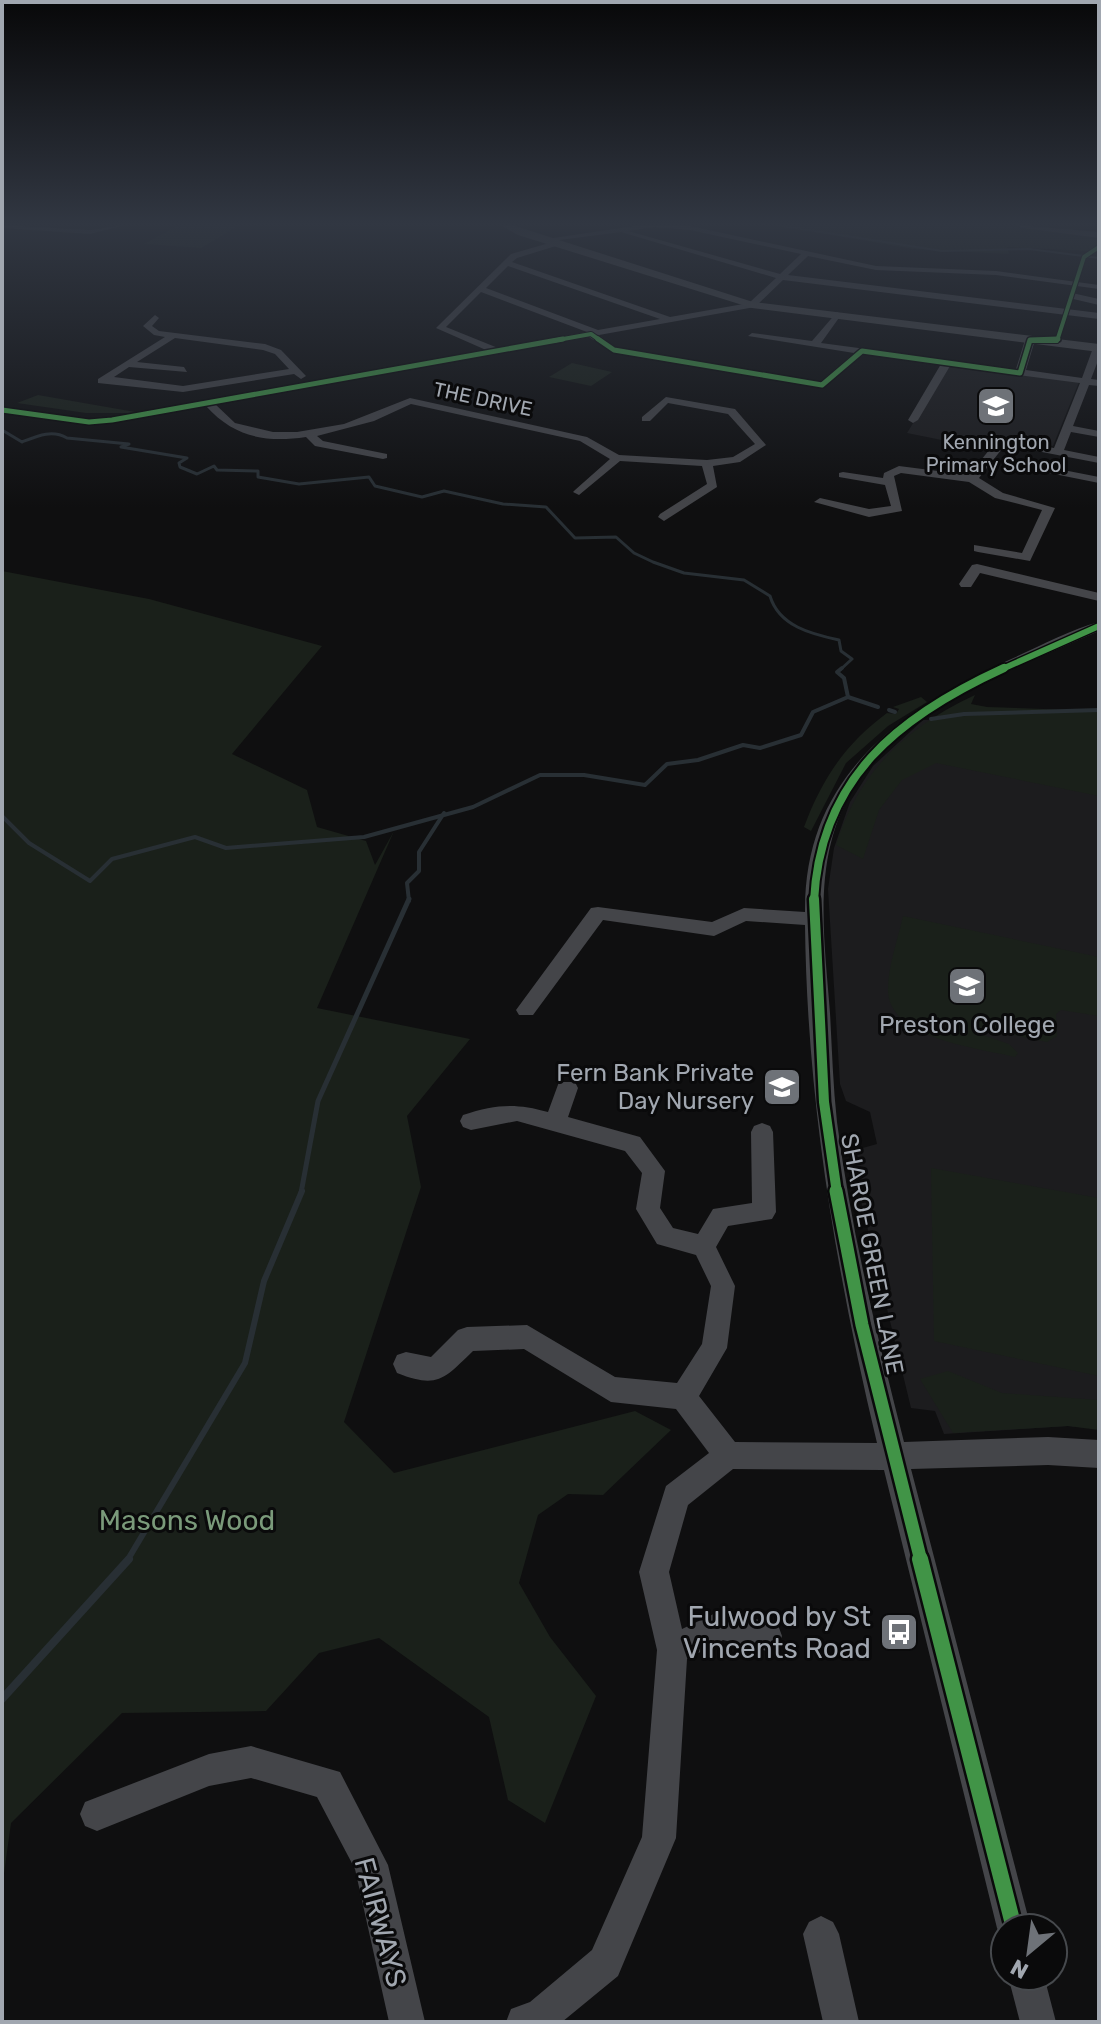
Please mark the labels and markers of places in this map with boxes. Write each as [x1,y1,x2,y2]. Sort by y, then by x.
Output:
school or university icon: Kennington Primary School [975,385,1017,427]
place label: Kennington Primary School [926,430,1066,477]
school or university icon: Preston College [946,965,988,1007]
place label: Preston College [879,1011,1055,1039]
place label: Fern Bank Private Day Nursery [556,1059,754,1115]
school or university icon: Fern Bank Private Day Nursery [761,1066,803,1108]
place label: Fulwood by St Vincents Road [683,1600,871,1665]
bus stop icon: Fulwood by St Vincents Road [878,1611,920,1653]

